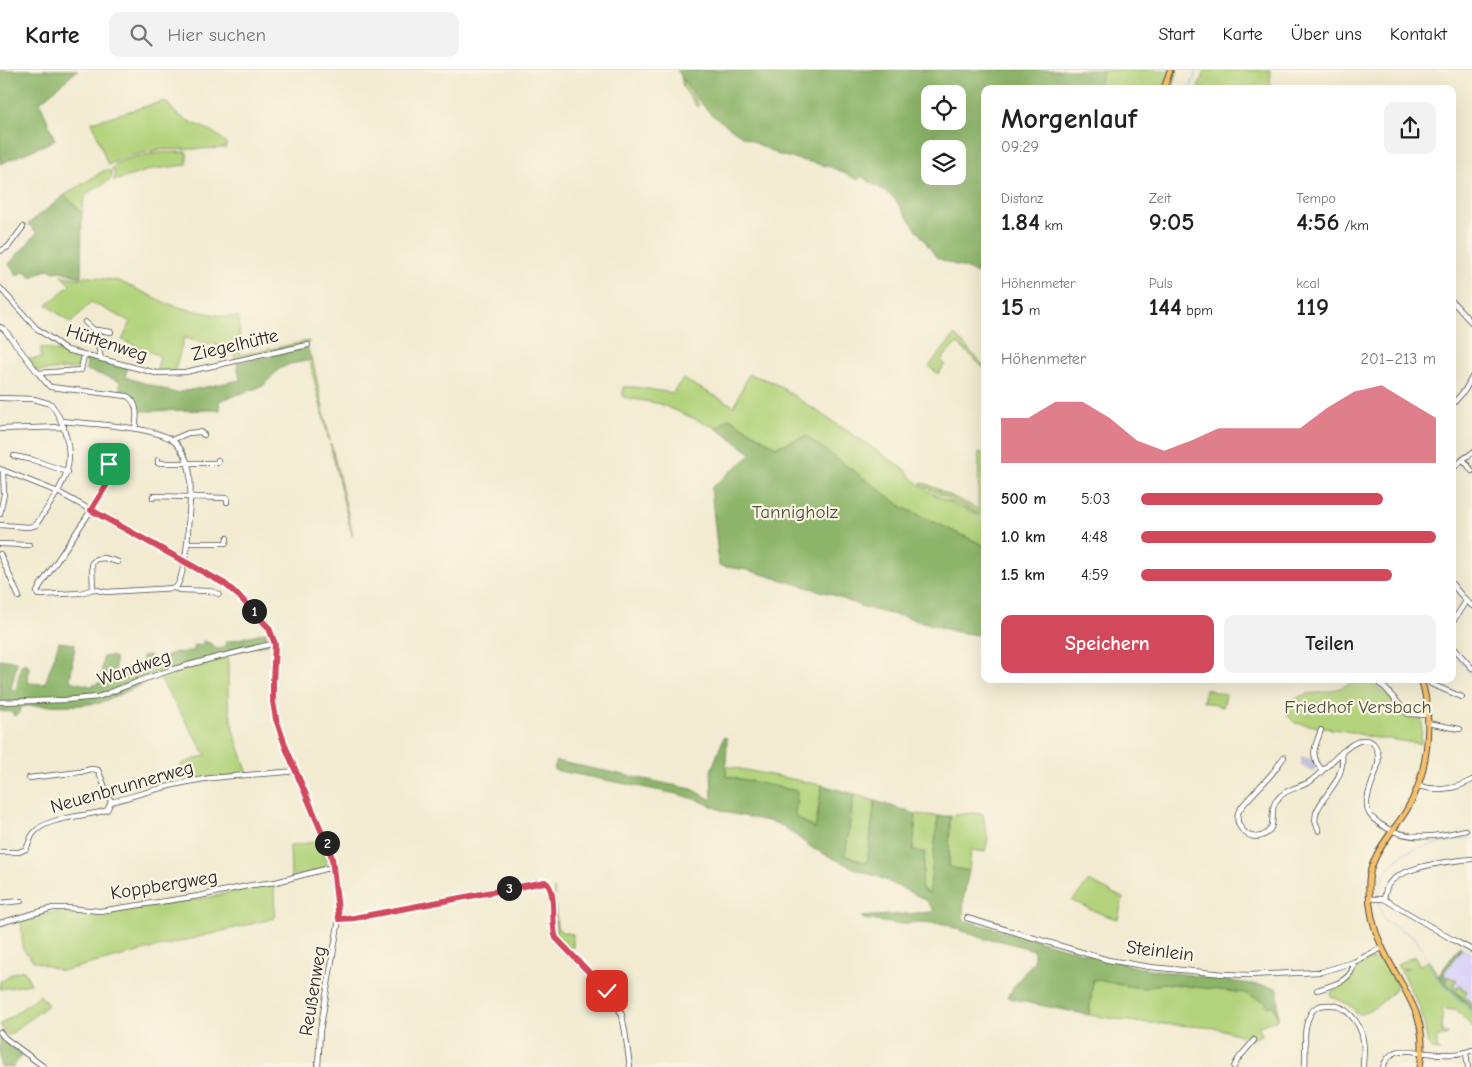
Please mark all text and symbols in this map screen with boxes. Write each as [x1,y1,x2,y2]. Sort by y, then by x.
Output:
search box [109,12,459,57]
text: Karte [25,21,79,49]
icon: search [127,21,155,49]
text: Hier suchen [167,24,266,46]
text: Start [1158,24,1195,45]
text: Karte [1223,24,1263,45]
text: Über uns [1291,24,1362,45]
text: Kontakt [1390,24,1447,45]
map controls [921,85,966,185]
button: locate [921,85,966,130]
button: share [1384,102,1436,154]
text: Morgenlauf [1001,103,1137,135]
text: 09:29 [1001,138,1039,156]
button: layers [921,140,966,185]
text: Distanz [1001,190,1043,207]
text: Zeit [1149,190,1171,207]
text: Tempo [1296,190,1336,207]
text: 1.84 [1001,207,1040,236]
text: 9:05 [1149,207,1194,236]
text: 4:56 [1296,207,1340,236]
text: km [1040,217,1063,234]
text: /km [1340,217,1369,234]
text: Höhenmeter [1001,275,1076,292]
text: Puls [1149,275,1173,292]
text: kcal [1296,275,1320,292]
text: 15 [1001,292,1024,321]
text: 144 [1149,292,1182,321]
text: 119 [1296,292,1329,321]
text: m [1024,302,1040,319]
text: bpm [1182,302,1213,319]
street label: Hüttenweg [63,319,151,367]
street label: Ziegelhütte [189,324,281,366]
text: Höhenmeter [1001,350,1086,368]
text: 201–213 m [1361,350,1436,368]
pin [88,443,130,485]
icon: arrive [95,450,123,478]
text: 500 m [1001,490,1046,508]
text: 5:03 [1081,490,1110,508]
park label: Tannigholz [752,501,838,523]
text: 1.0 km [1001,528,1046,546]
text: 4:48 [1081,528,1108,546]
text: 1.5 km [1001,566,1045,584]
text: 4:59 [1081,566,1109,584]
pin: 1 [242,598,266,624]
text: 1 [252,603,257,620]
button: Speichern [1001,615,1214,673]
button: Teilen [1224,615,1436,673]
street label: Wandweg [94,645,174,691]
park label: Friedhof Versbach [1284,696,1432,718]
street label: Neuenbrunnerweg [48,756,196,818]
pin: 2 [314,830,340,856]
text: 2 [324,835,331,852]
street label: Koppbergweg [109,866,219,904]
pin: 3 [496,876,522,900]
text: 3 [506,880,513,897]
street label: Steinlein [1125,936,1195,966]
street label: Reußenweg [295,944,331,1038]
pin [586,970,628,1012]
icon: check [593,977,621,1005]

